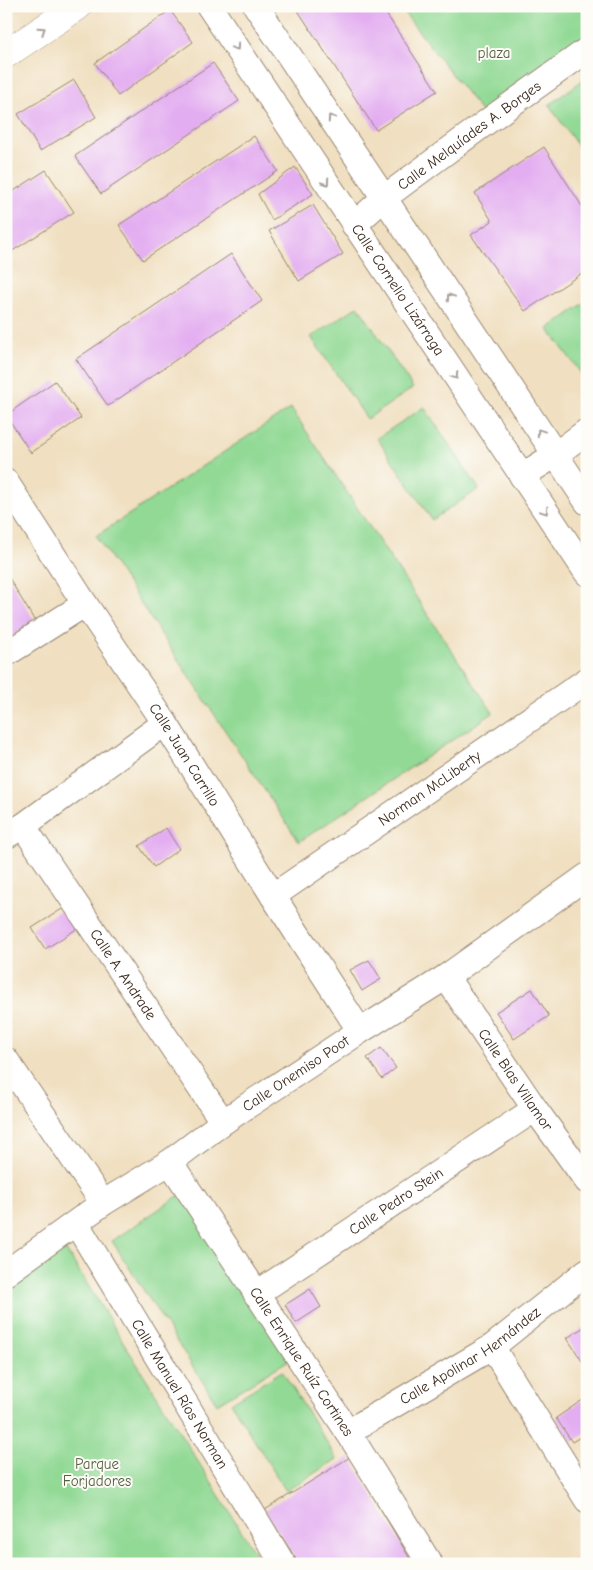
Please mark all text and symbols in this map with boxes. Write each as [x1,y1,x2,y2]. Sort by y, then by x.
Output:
one-way arrow [36,27,46,36]
one-way arrow [229,42,239,51]
park label: plaza [478,44,510,62]
street label: Calle Melquíades A. Borges [394,77,544,194]
one-way arrow [327,115,337,124]
one-way arrow [319,177,329,186]
street label: Calle Cornelio Lizárraga [348,220,449,359]
one-way arrow [447,293,456,303]
one-way arrow [449,370,458,379]
one-way arrow [537,429,546,438]
one-way arrow [539,505,548,514]
street label: Calle Juan Carrillo [145,700,224,810]
street label: Norman McLiberty [375,747,485,830]
street label: Calle A. Andrade [86,925,161,1024]
street label: Calle Blas Villamor [474,1025,557,1134]
street label: Calle Onemiso Poot [239,1031,353,1116]
street label: Calle Pedro Stein [345,1163,447,1239]
street label: Calle Enrique Ruíz Cortines [246,1283,357,1439]
street label: Calle Apolinar Hernández [396,1303,544,1409]
street label: Calle Manuel Ríos Norman [127,1316,232,1472]
park label: Parque Forjadores [63,1455,131,1490]

